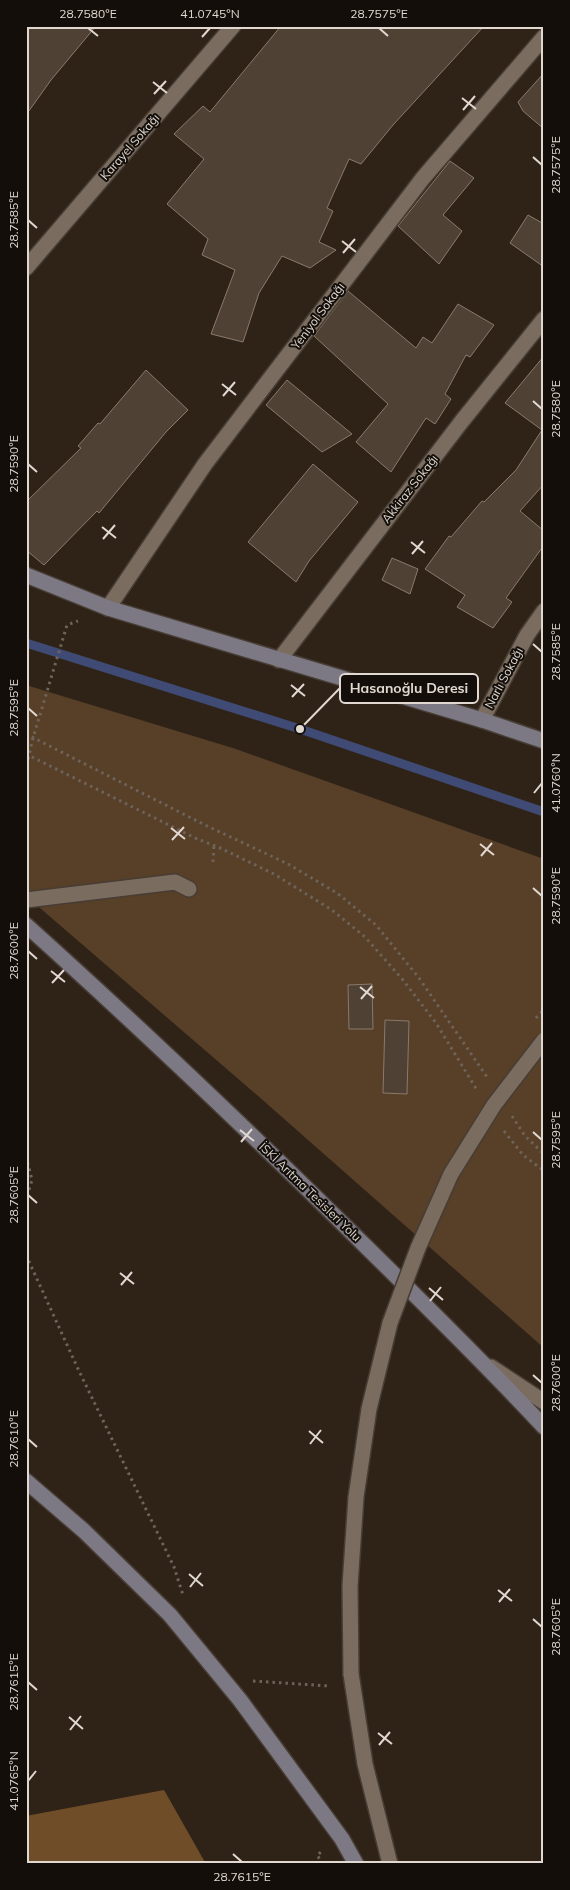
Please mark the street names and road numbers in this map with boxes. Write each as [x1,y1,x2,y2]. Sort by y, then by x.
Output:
street label: Karayel Sokağı [97,111,162,183]
street label: Yeniyol Sokağı [287,279,348,353]
street label: Akkiraz Sokağı [378,452,441,526]
street label: Narlı Sokağı [481,645,526,711]
street label: İSKİ Arıtma Tesisleri Yolu [256,1139,364,1244]

